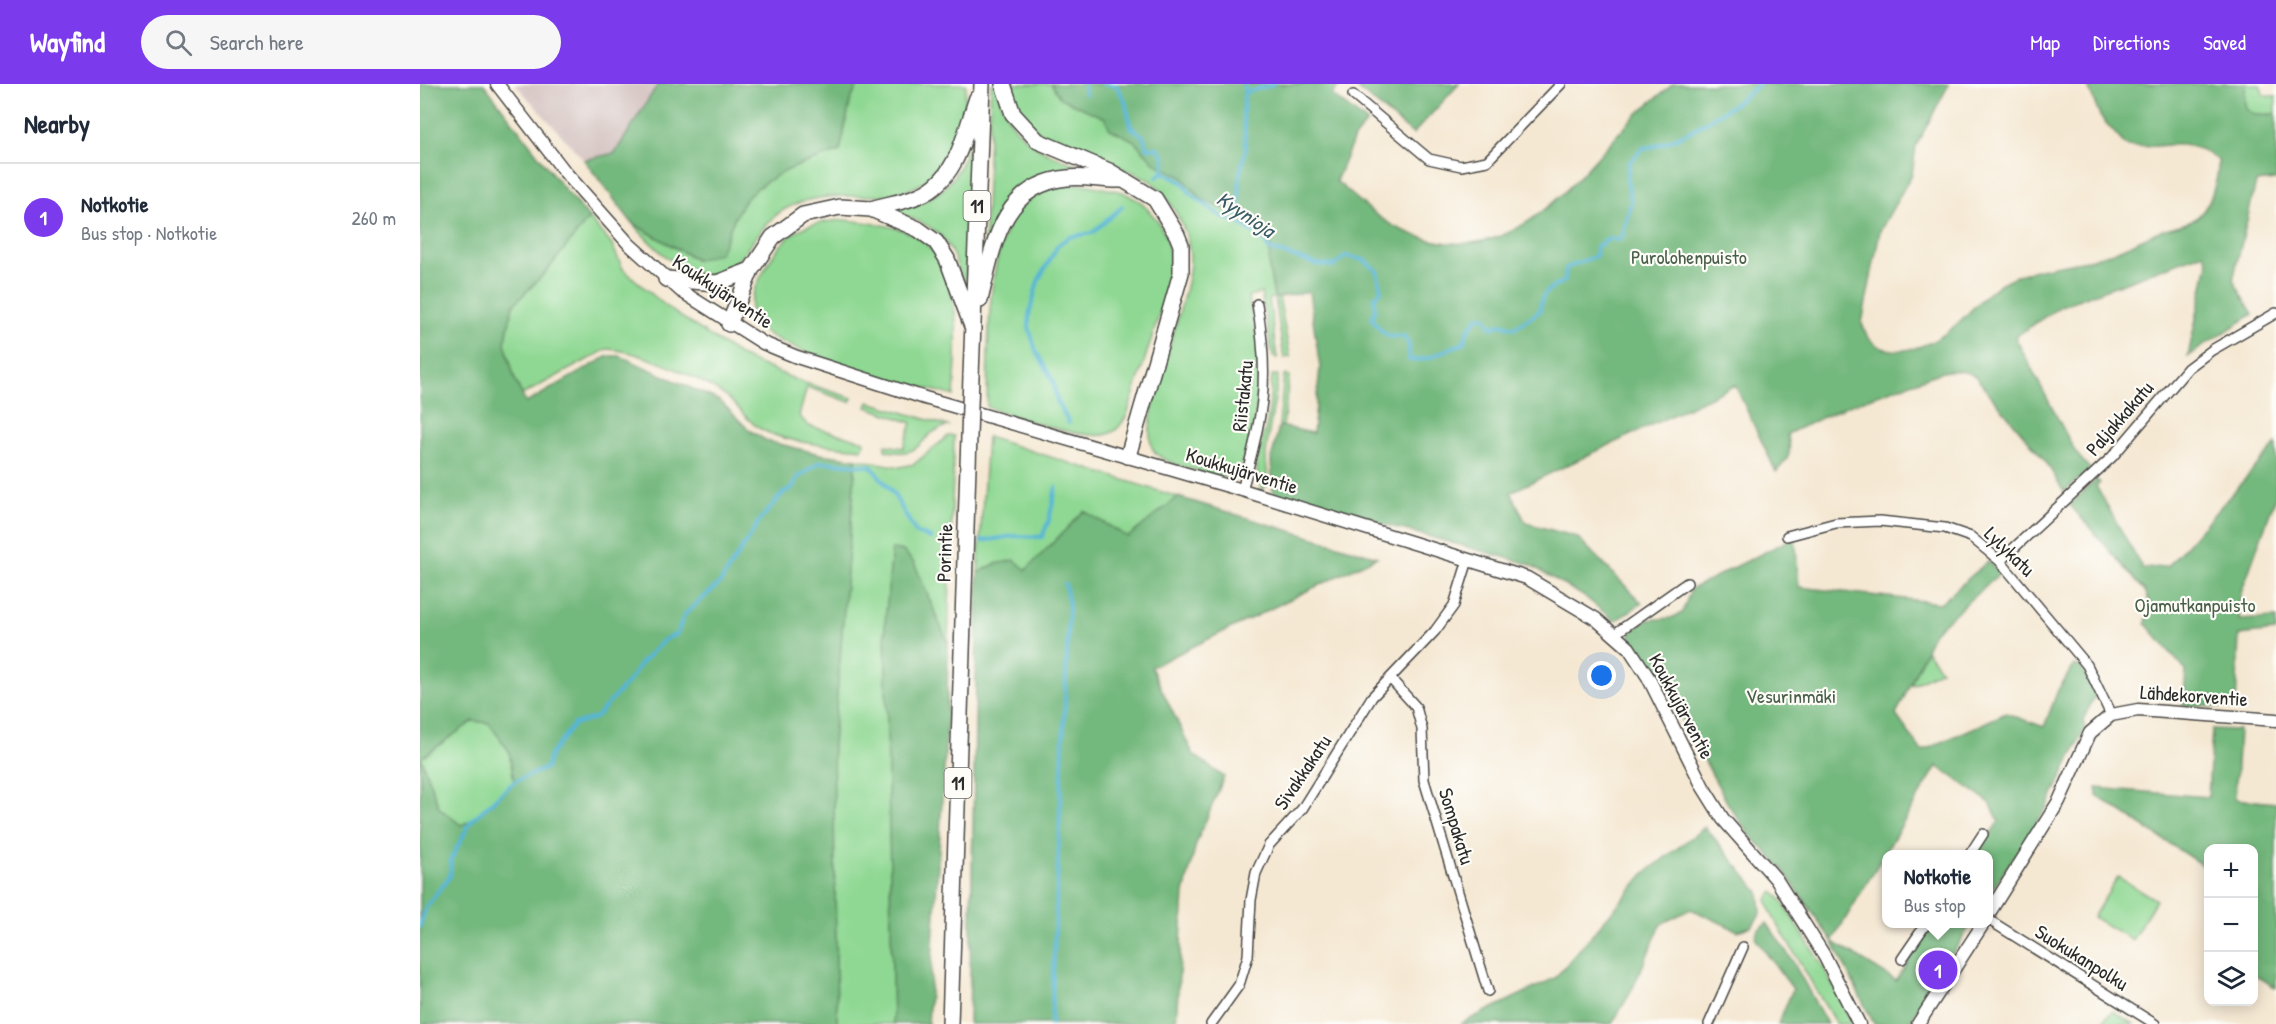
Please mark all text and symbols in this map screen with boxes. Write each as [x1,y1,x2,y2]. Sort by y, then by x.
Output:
search box [141,15,561,69]
text: Wayfind [30,23,105,61]
icon: search [162,26,195,59]
text: Search here [210,27,304,57]
text: Map [2030,28,2060,57]
text: Directions [2093,28,2170,57]
text: Saved [2203,28,2246,57]
text: Nearby [24,106,90,141]
water label: Kyynioja [1211,184,1283,246]
text: Notkotie [81,189,148,219]
road number: 11 [964,191,990,221]
text: 1 [40,204,47,231]
text: 260 m [352,204,396,231]
text: Bus stop · Notkotie [81,219,217,246]
park label: Purolohenpuisto [1631,243,1747,270]
street label: Koukkujärventie [667,247,779,335]
street label: Riistakatu [1225,359,1259,433]
street label: Paljakkakatu [2079,375,2159,461]
street label: Koukkujärventie [1183,440,1301,500]
street label: Lylykatu [1979,520,2041,582]
street label: Porintie [929,523,959,583]
park label: Ojamutkanpuisto [2135,591,2256,618]
street label: Koukkujärventie [1643,649,1721,763]
your location [1587,661,1616,690]
street label: Lähdekorventie [2139,678,2249,712]
park label: Vesurinmäki [1746,682,1836,709]
street label: Sivakkakatu [1267,729,1337,815]
road number: 11 [944,768,972,798]
street label: Sompakatu [1433,785,1481,867]
map controls [2204,844,2258,1006]
button: + [2204,844,2258,898]
popup [1882,850,1993,928]
text: Notkotie [1904,861,1971,891]
text: Bus stop [1904,891,1965,918]
button: − [2204,898,2258,952]
street label: Suokukanpolku [2030,918,2134,996]
pin: 1 [1918,948,1958,992]
button: layers [2204,952,2258,1006]

